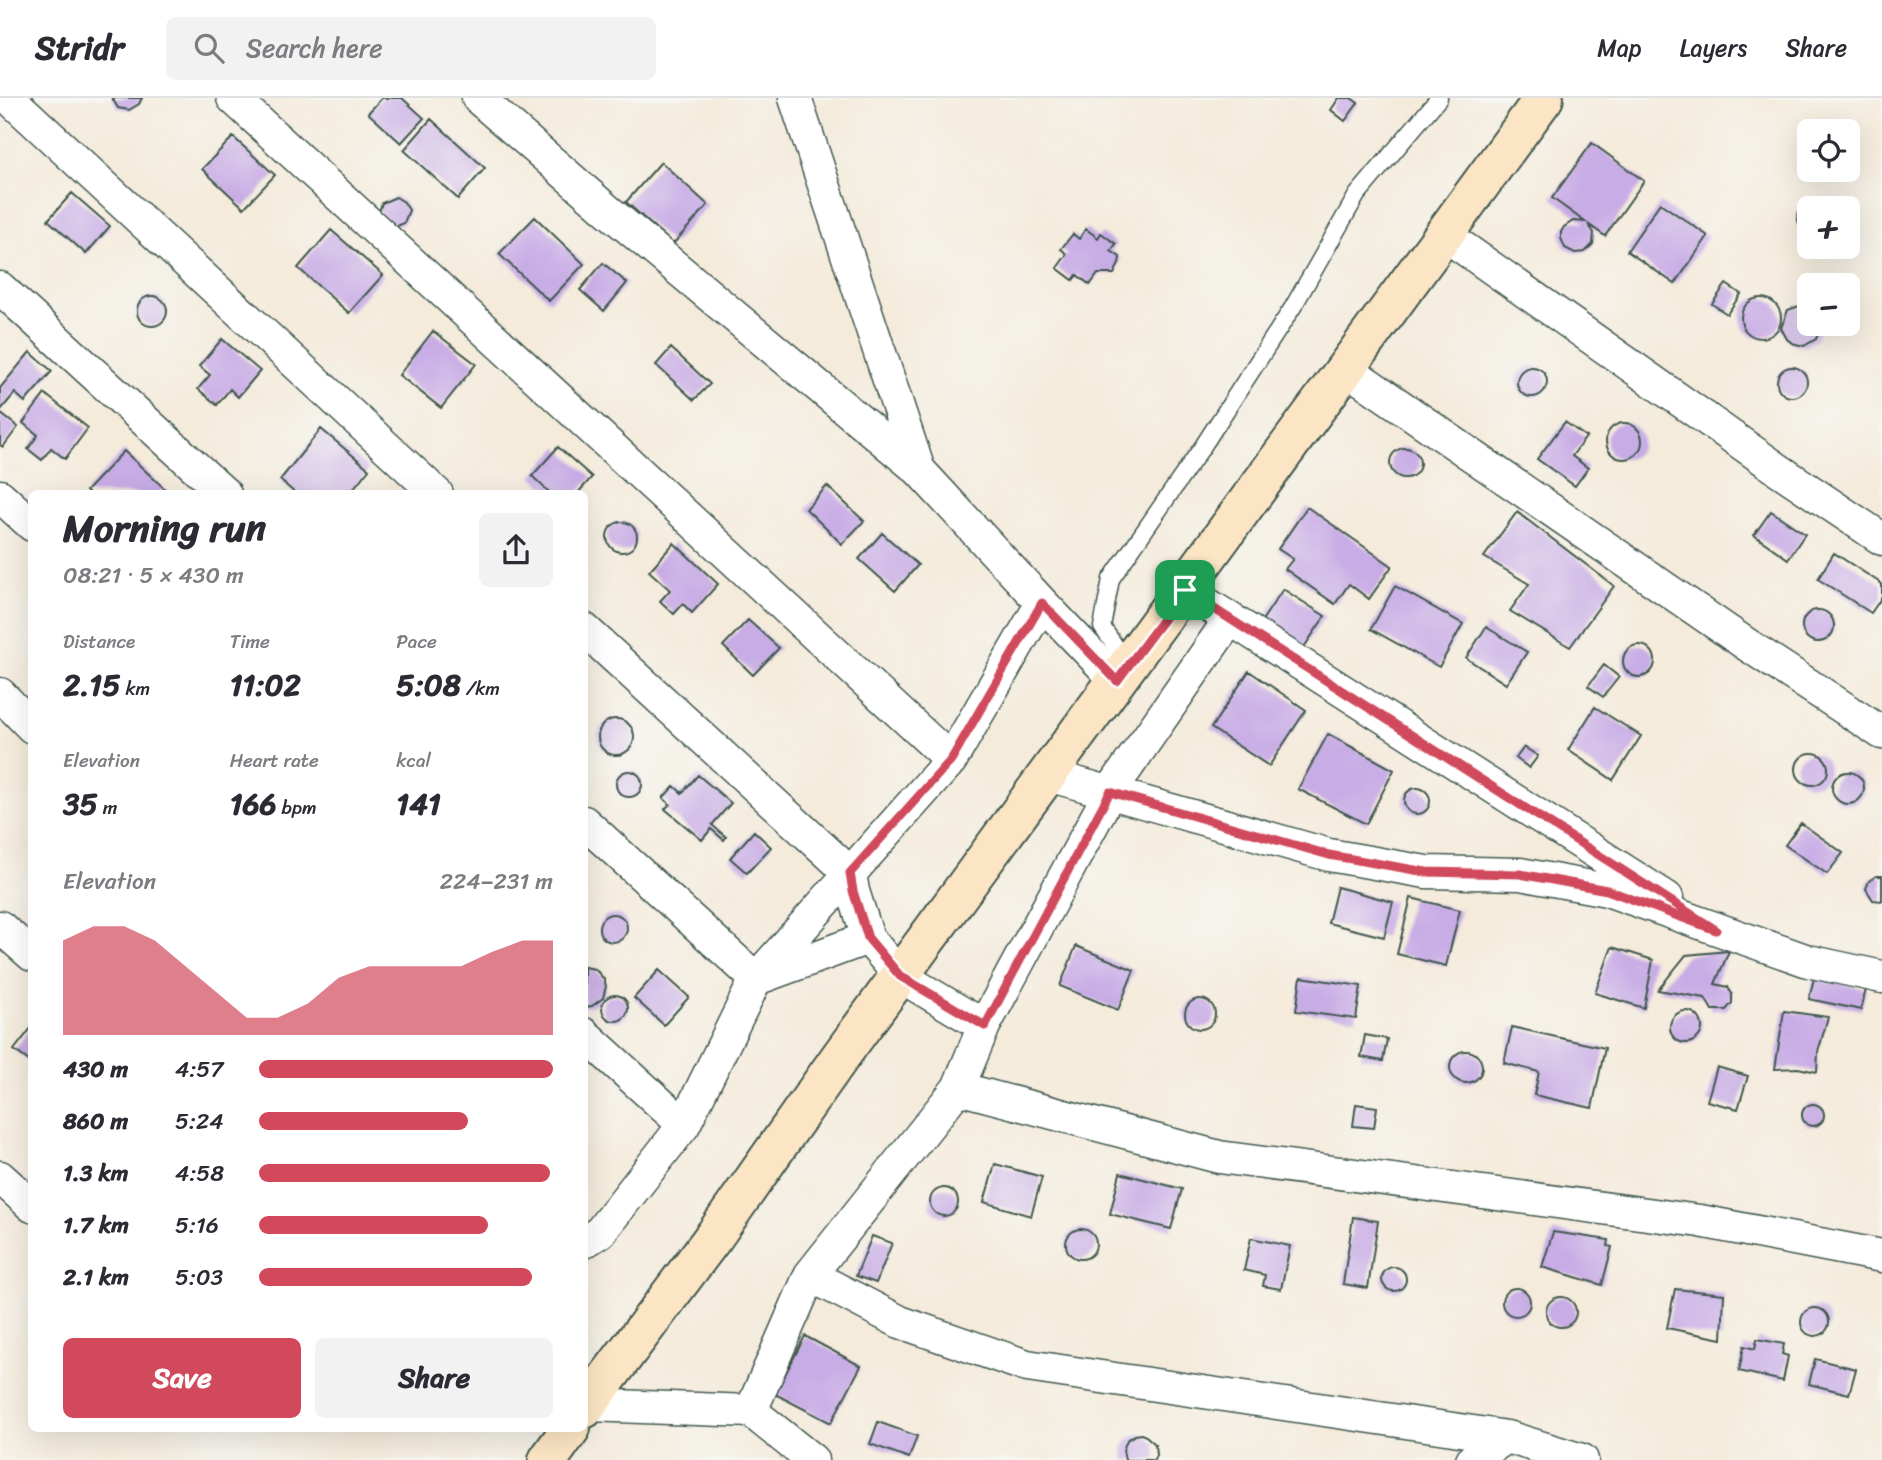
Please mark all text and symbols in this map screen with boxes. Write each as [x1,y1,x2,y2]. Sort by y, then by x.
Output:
search box [166,17,656,80]
text: Stridr [35,19,124,77]
text: Search here [246,25,383,71]
text: Map [1597,27,1642,69]
text: Layers [1680,27,1747,69]
text: Share [1785,27,1847,69]
icon: search [190,29,228,67]
map controls [1797,119,1860,336]
button: locate [1797,119,1860,182]
button: + [1797,196,1860,259]
button: − [1797,273,1860,336]
text: Morning run [63,495,266,562]
button: share [479,513,553,587]
text: 08:21 · 5 × 430 m [63,555,244,596]
pin [1155,560,1215,620]
icon: arrive [1166,571,1204,609]
text: Distance [63,625,135,658]
text: Time [230,625,270,658]
text: Pace [396,625,437,658]
text: 2.15 [63,658,121,712]
text: 11:02 [230,658,301,712]
text: 5:08 [396,658,461,712]
text: km [121,672,150,705]
text: /km [461,672,500,705]
text: Elevation [63,744,140,777]
text: Heart rate [230,744,319,777]
text: kcal [396,744,431,777]
text: 35 [63,777,98,831]
text: 166 [230,777,277,831]
text: 141 [396,777,441,831]
text: m [98,791,117,824]
text: bpm [277,791,317,824]
text: Elevation [63,861,156,902]
text: 224–231 m [440,861,553,902]
text: 430 m [63,1049,128,1090]
text: 4:57 [175,1049,224,1090]
text: 860 m [63,1101,128,1142]
text: 5:24 [175,1101,224,1142]
text: 1.3 km [63,1153,128,1194]
text: 4:58 [175,1153,224,1194]
text: 1.7 km [63,1205,129,1246]
text: 5:16 [175,1205,219,1246]
text: 2.1 km [63,1257,129,1298]
text: 5:03 [175,1257,223,1298]
button: Save [63,1338,301,1418]
button: Share [315,1338,553,1418]

